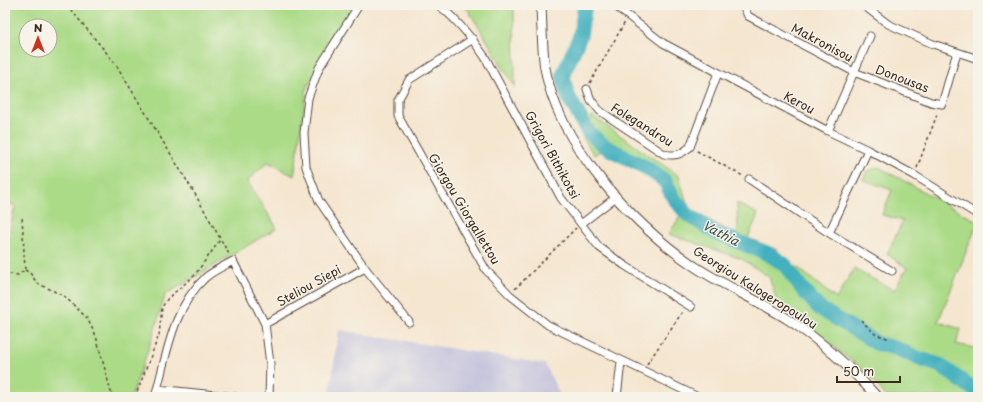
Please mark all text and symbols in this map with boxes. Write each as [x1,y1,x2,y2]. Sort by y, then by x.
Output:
north arrow [18,18,58,58]
street label: Makronisou [788,18,857,66]
text: N [34,19,43,36]
street label: Donousas [873,60,932,97]
street label: Kerou [781,86,818,118]
street label: Folegandrou [608,98,677,150]
street label: Grigori Bithikotsi [521,107,585,202]
street label: Giorgou Giorgallettou [425,150,505,267]
water label: Vathia [699,215,744,250]
street label: Georgiou Kalogeropoulou [690,241,821,333]
street label: Steliou Siepi [273,260,344,310]
scale bar [837,358,900,384]
text: 50 m [843,362,874,380]

